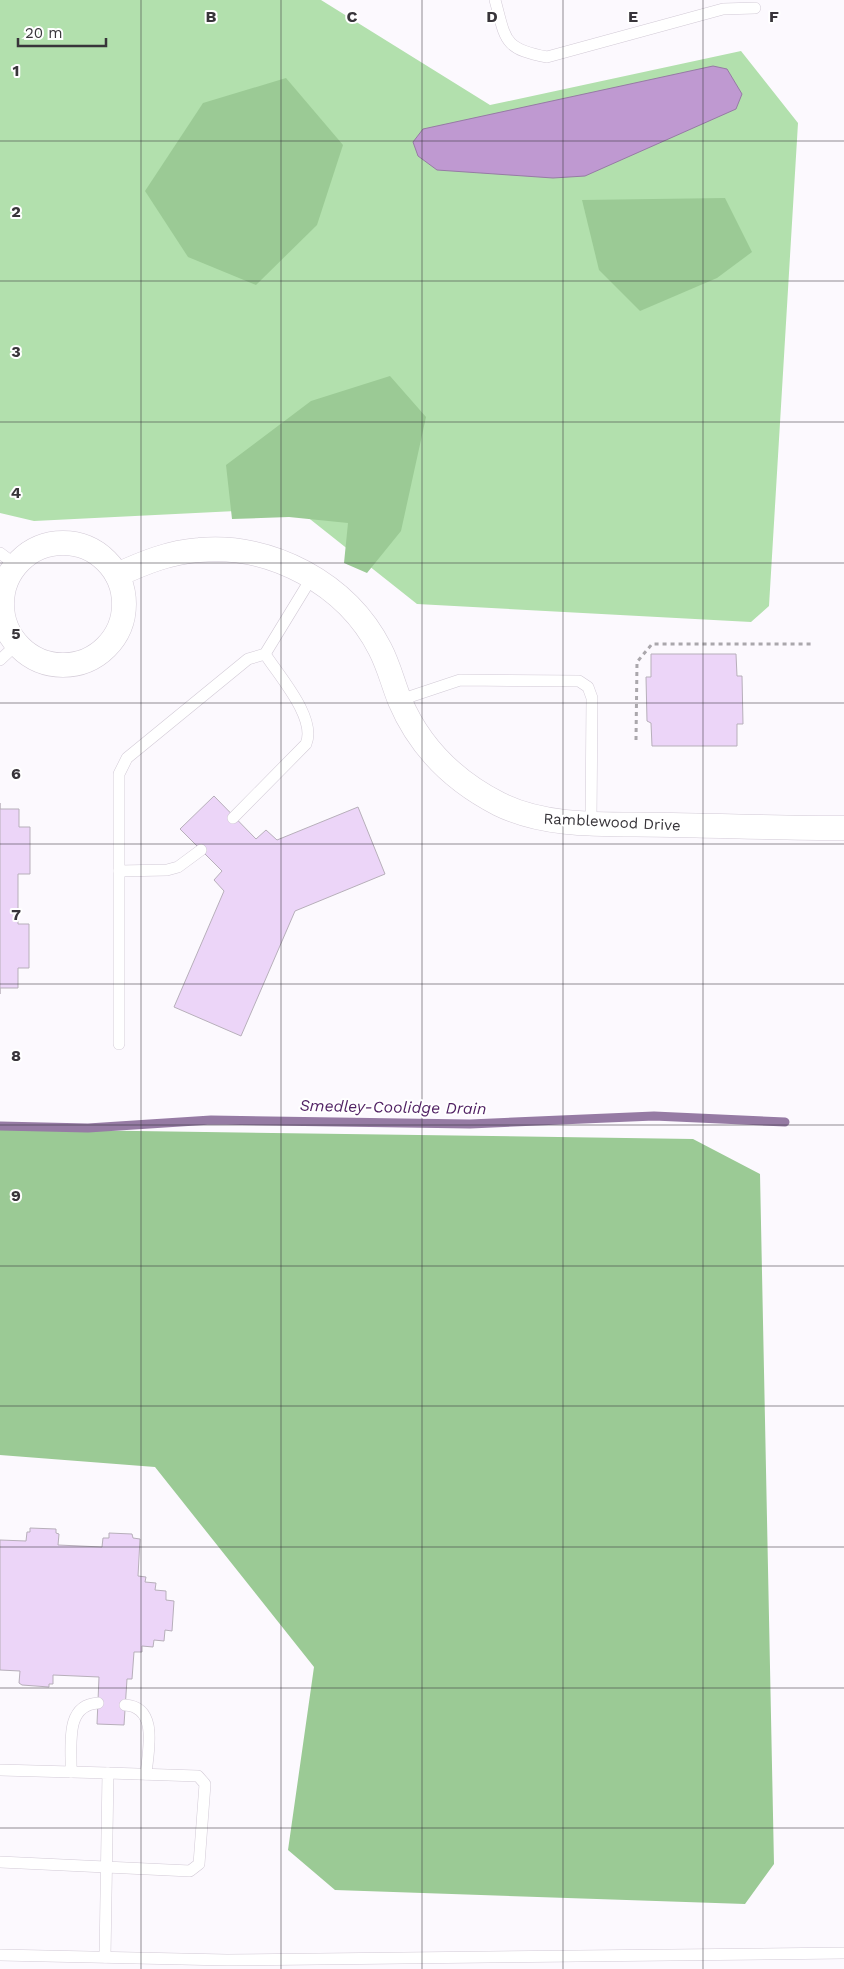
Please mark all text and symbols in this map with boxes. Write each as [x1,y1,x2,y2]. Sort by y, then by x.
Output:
text: B [206,7,217,26]
text: C [347,7,358,26]
text: D [486,7,498,26]
text: E [628,7,638,26]
text: F [769,7,779,26]
scale bar [18,15,105,47]
text: 20 m [25,24,63,42]
text: 1 [13,61,19,80]
text: 2 [11,202,21,221]
text: 3 [11,342,21,361]
text: 4 [11,483,21,502]
text: 5 [11,624,21,643]
text: 6 [11,764,21,783]
street label: Ramblewood Drive [543,809,681,835]
text: 7 [11,905,21,924]
text: 8 [11,1046,21,1065]
water label: Smedley-Coolidge Drain [299,1096,487,1118]
text: 9 [11,1186,21,1205]

